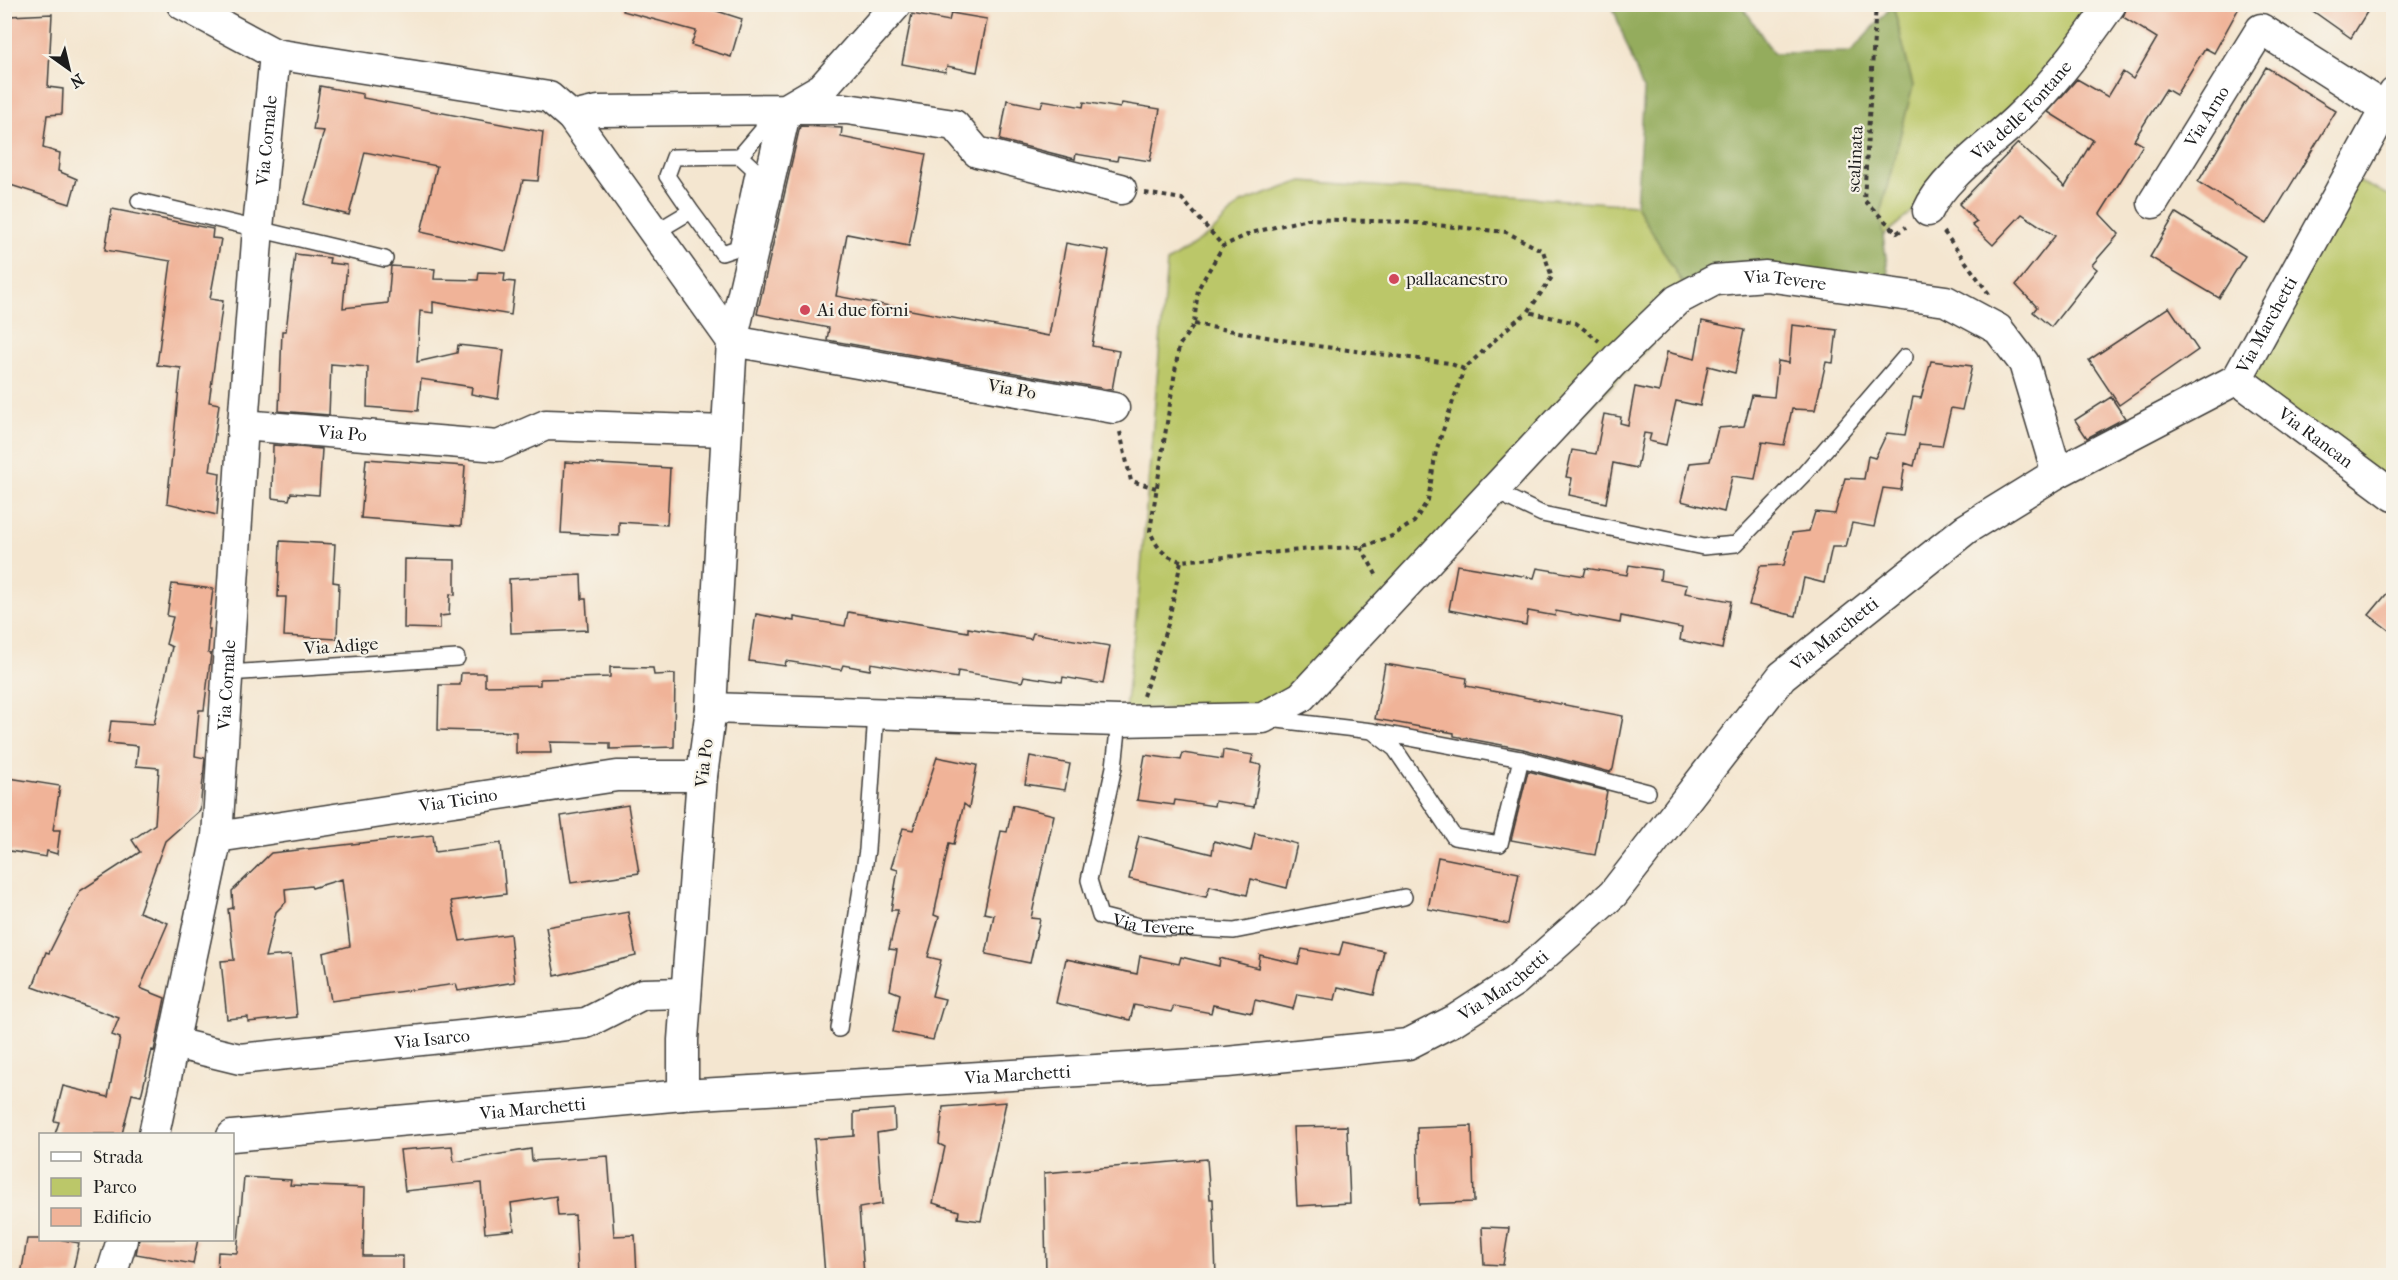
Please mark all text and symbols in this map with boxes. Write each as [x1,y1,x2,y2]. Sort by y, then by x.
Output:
north arrow [39,39,99,99]
street label: Via delle Fontane [1966,57,2077,166]
text: N [66,70,87,93]
street label: Via Arno [2180,82,2234,152]
street label: Via Cornale [252,94,282,188]
street label: scalinata [1843,124,1868,193]
street label: Via Tevere [1742,266,1828,295]
place label: pallacanestro [1405,269,1508,290]
marker: pallacanestro [1387,272,1401,286]
street label: Via Marchetti [2232,273,2302,378]
place label: Ai due forni [816,300,909,321]
marker: Ai due forni [798,303,812,317]
street label: Via Po [985,375,1038,404]
street label: Via Rancan [2273,403,2357,473]
street label: Via Po [316,421,368,446]
street label: Via Marchetti [1786,593,1883,677]
street label: Via Adige [302,633,379,660]
street label: Via Cornale [214,639,240,732]
street label: Via Po [691,738,718,790]
street label: Via Ticino [417,784,499,817]
street label: Via Tevere [1109,909,1195,940]
street label: Via Marchetti [1454,946,1554,1026]
street label: Via Isarco [392,1025,471,1054]
street label: Via Marchetti [963,1061,1072,1089]
street label: Via Marchetti [478,1094,588,1125]
legend [39,1133,234,1241]
text: Strada [93,1147,144,1168]
text: Parco [93,1177,137,1198]
text: Edificio [93,1207,151,1228]

